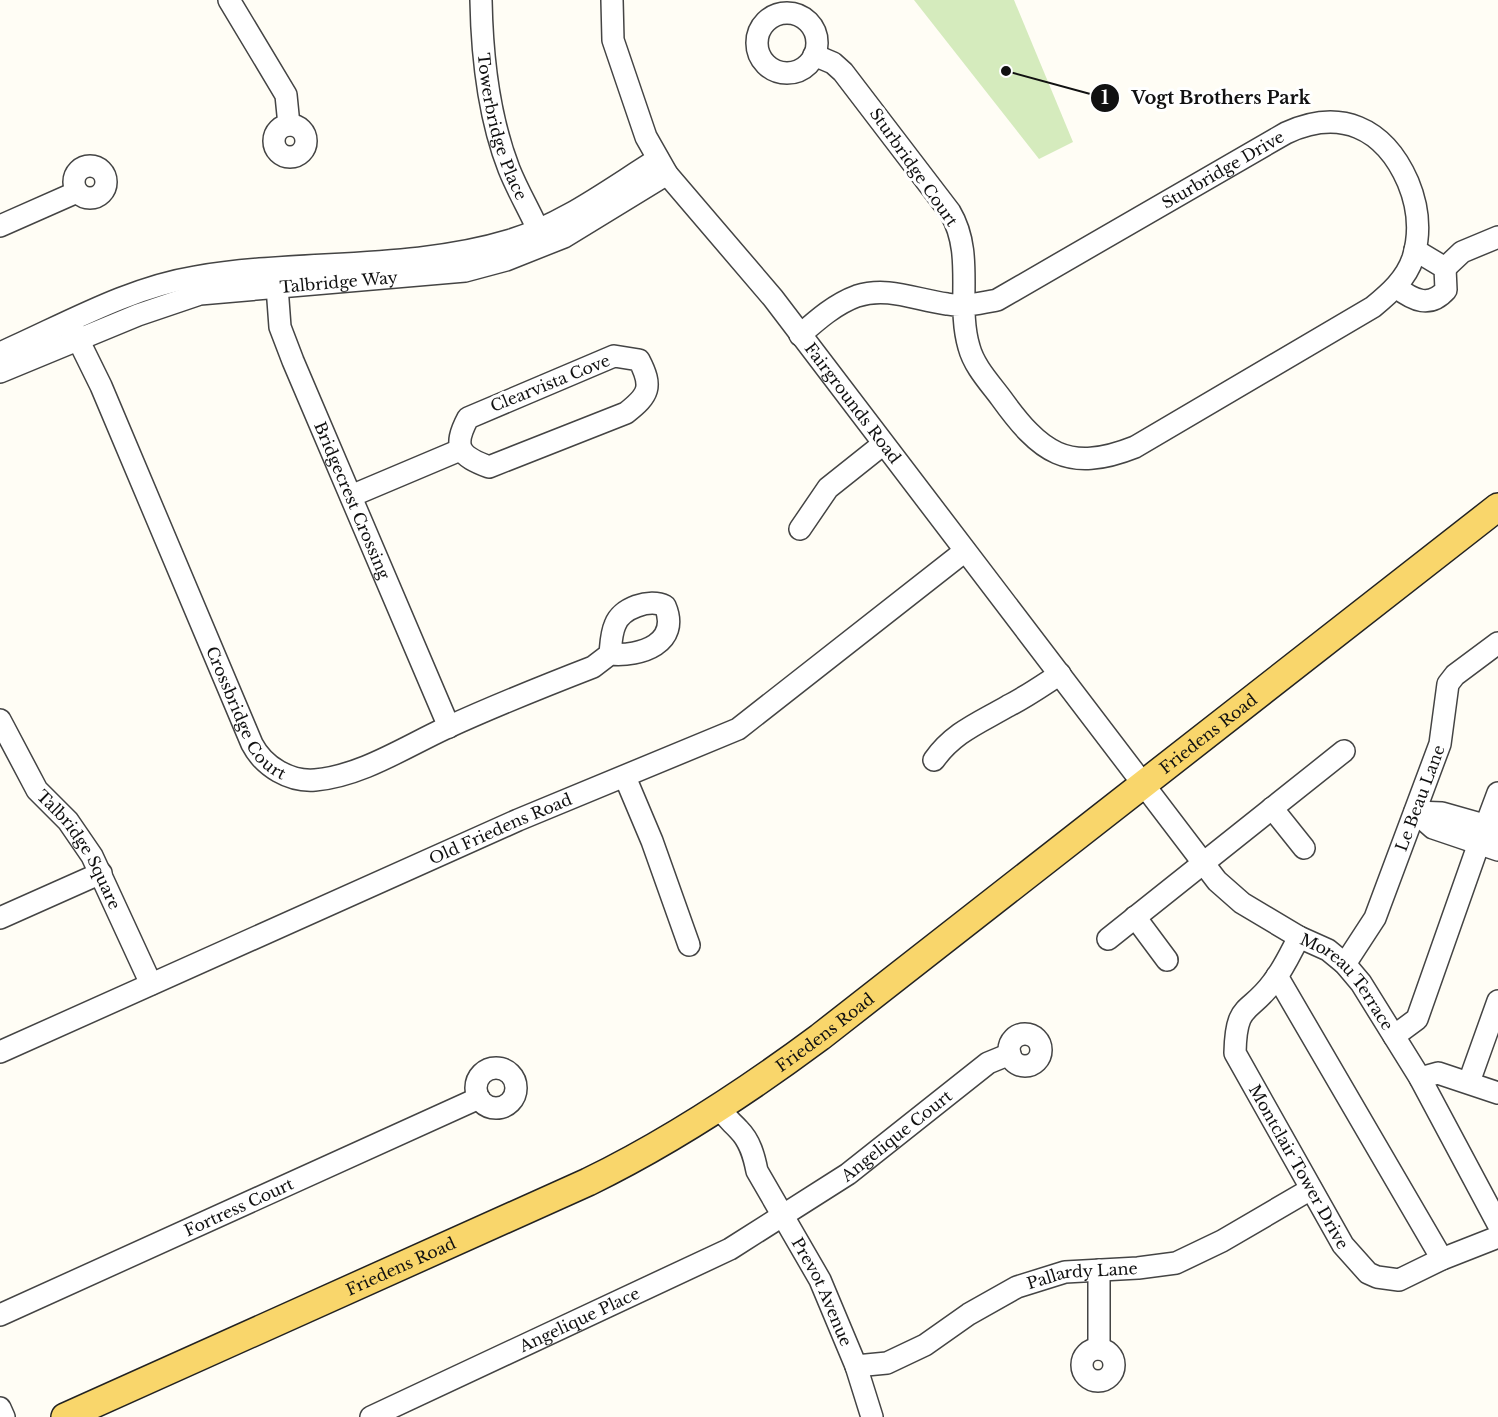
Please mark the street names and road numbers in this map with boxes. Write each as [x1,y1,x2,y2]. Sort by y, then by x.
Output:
street label: Towerbridge Place [474,52,532,203]
street label: Sturbridge Court [866,104,962,230]
street label: Sturbridge Drive [1158,126,1288,213]
street label: Talbridge Way [279,267,399,297]
street label: Fairgrounds Road [800,338,905,467]
street label: Clearvista Cove [487,350,613,416]
street label: Bridgecrest Crossing [310,418,395,583]
street label: Crossbridge Court [202,643,289,784]
street label: Friedens Road [1155,689,1261,778]
street label: Le Beau Lane [1391,742,1449,854]
street label: Talbridge Square [33,786,125,912]
street label: Old Friedens Road [426,789,575,869]
street label: Moreau Terrace [1297,929,1398,1034]
street label: Friedens Road [772,988,878,1076]
street label: Montclair Tower Drive [1245,1081,1353,1252]
street label: Angelique Court [836,1086,956,1186]
street label: Fortress Court [181,1173,296,1240]
street label: Friedens Road [343,1233,459,1300]
street label: Prevot Avenue [787,1234,857,1349]
street label: Pallardy Lane [1024,1258,1138,1293]
street label: Angelique Place [515,1283,643,1357]

